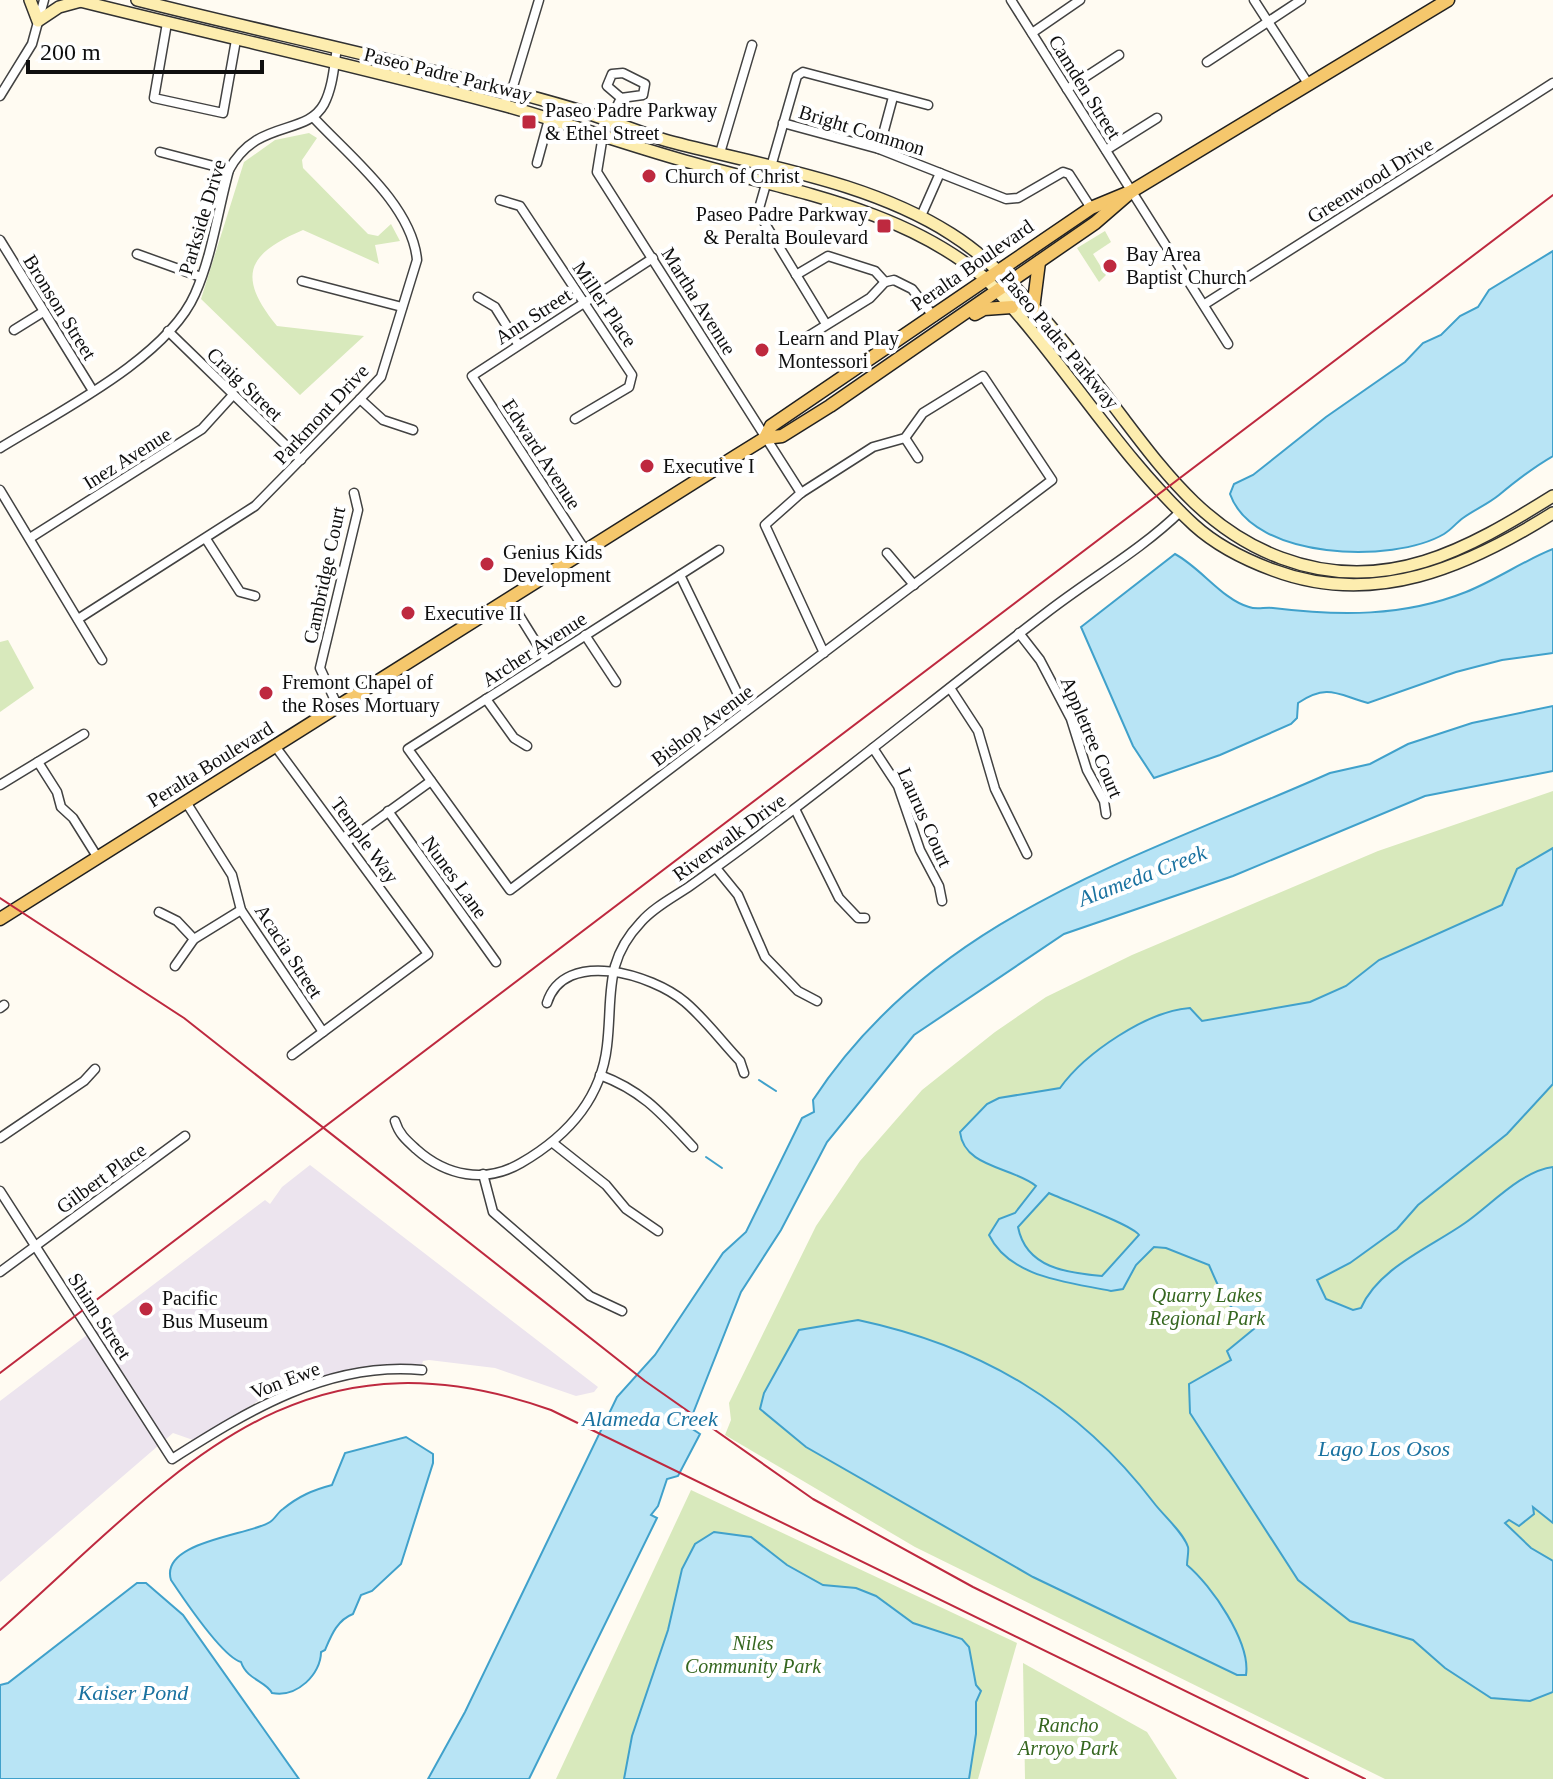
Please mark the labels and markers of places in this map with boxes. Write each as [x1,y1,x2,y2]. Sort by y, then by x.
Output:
place label: Paseo Padre Parkway & Ethel Street [545,99,717,144]
marker: Paseo Padre Parkway & Ethel Street [520,113,538,131]
place label: Church of Christ [665,165,800,187]
marker: Church of Christ [640,167,658,185]
place label: Paseo Padre Parkway & Peralta Boulevard [696,203,868,248]
marker: Paseo Padre Parkway & Peralta Boulevard [875,217,893,235]
place label: Bay Area Baptist Church [1126,243,1247,289]
marker: Bay Area Baptist Church [1101,257,1119,275]
place label: Learn and Play Montessori [778,327,899,372]
marker: Learn and Play Montessori [753,341,771,359]
place label: Executive I [663,455,755,477]
marker: Executive I [638,457,656,475]
place label: Genius Kids Development [503,541,611,587]
marker: Genius Kids Development [478,555,496,573]
place label: Executive II [424,602,522,624]
marker: Executive II [399,604,417,622]
place label: Fremont Chapel of the Roses Mortuary [282,671,440,717]
marker: Fremont Chapel of the Roses Mortuary [257,684,275,702]
place label: Pacific Bus Museum [162,1287,269,1332]
marker: Pacific Bus Museum [137,1300,155,1318]

